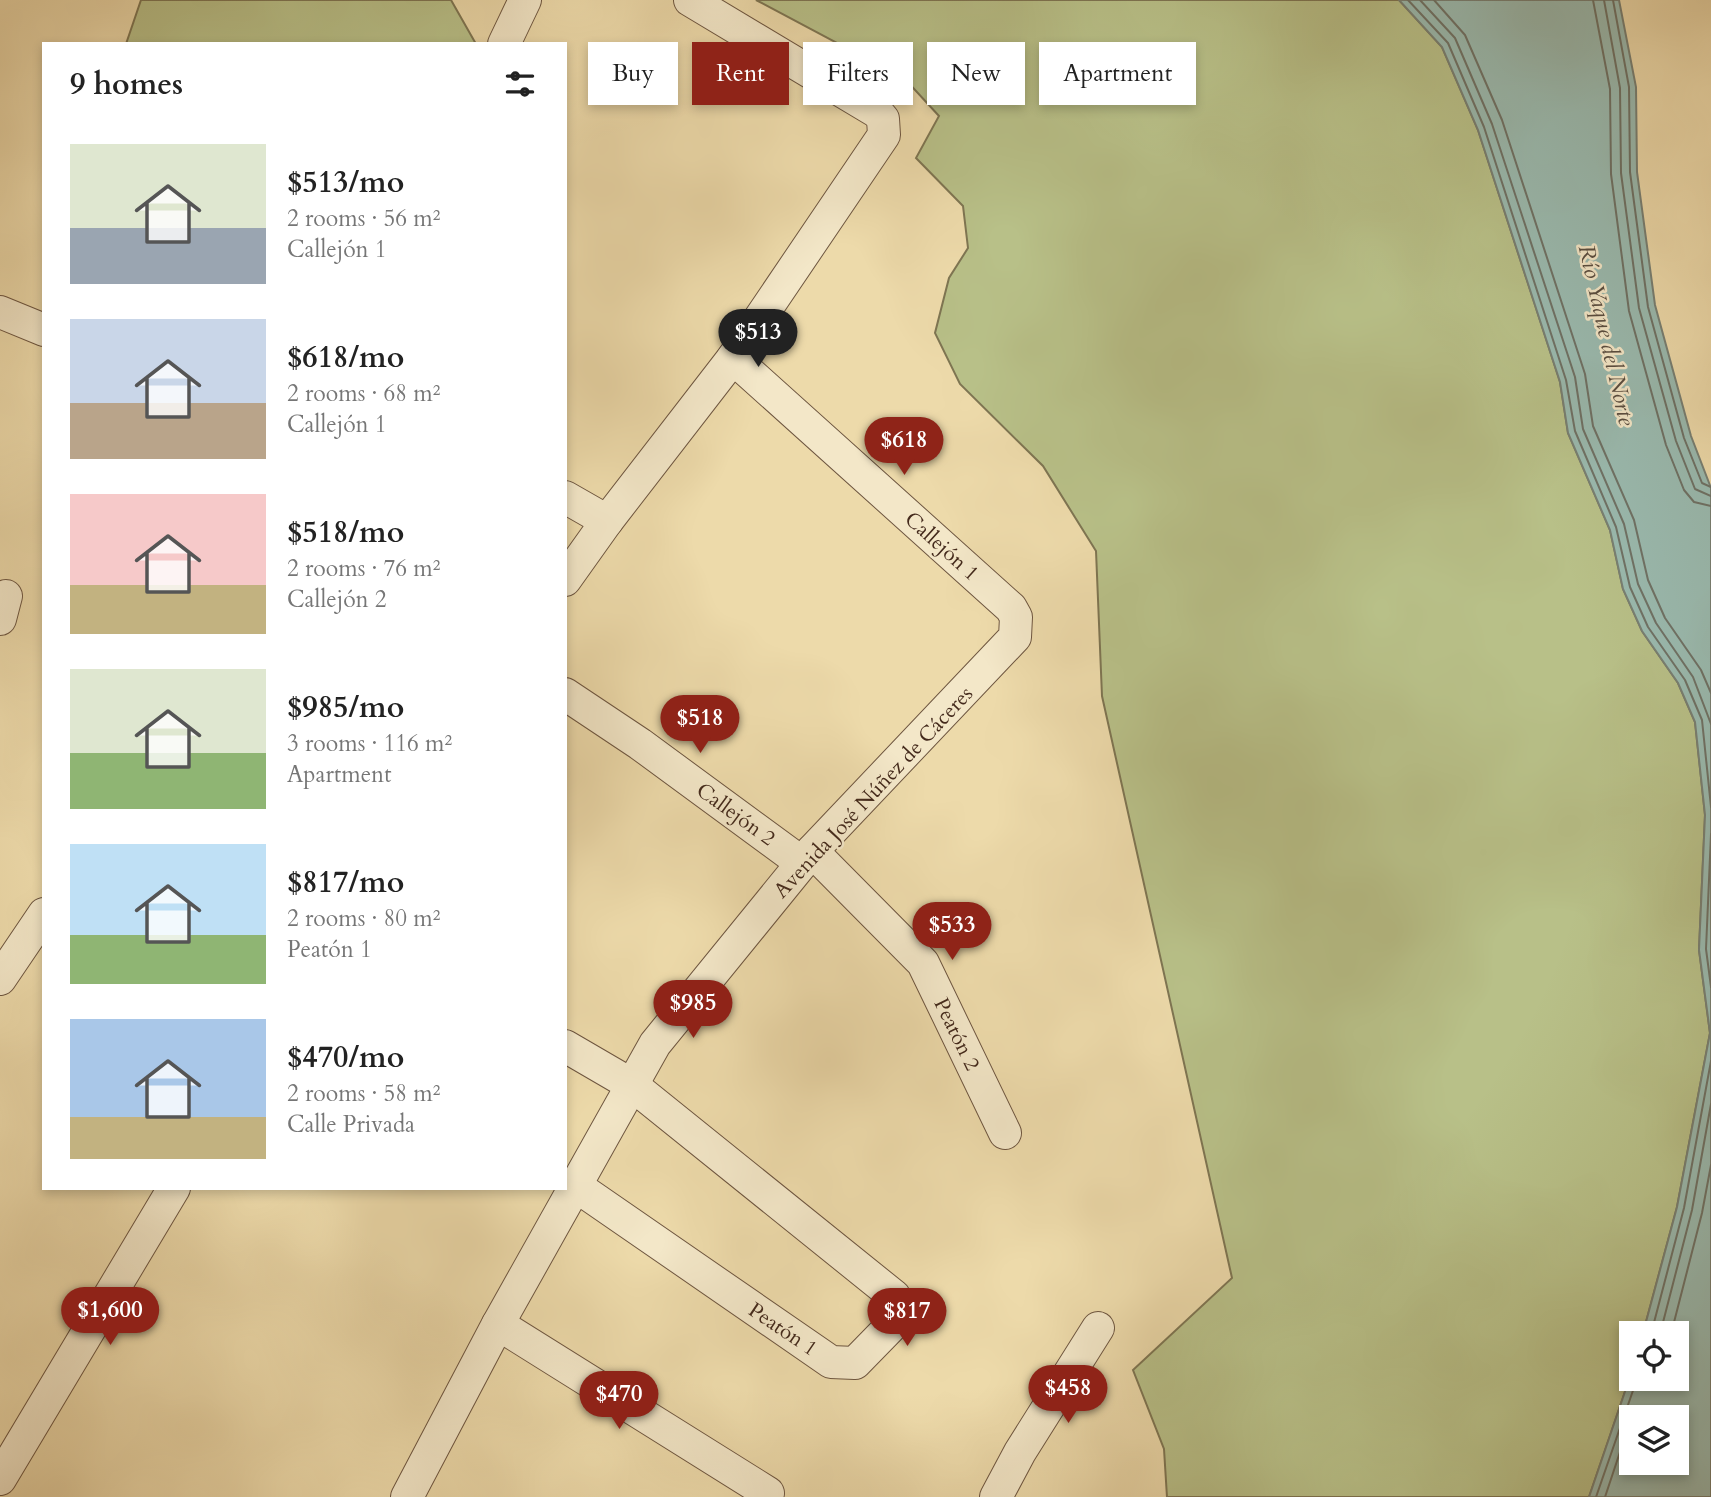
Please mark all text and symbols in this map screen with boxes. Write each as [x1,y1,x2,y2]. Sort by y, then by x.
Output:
chip: Buy [588,42,678,105]
chip: Rent [692,42,789,105]
chip: Filters [803,42,913,105]
chip: New [927,42,1025,105]
chip: Apartment [1039,42,1196,105]
text: 9 homes [70,64,183,105]
icon: filters [501,65,539,103]
text: $513/mo [287,162,404,203]
icon: home [126,172,210,256]
text: 2 rooms · 56 m² [287,203,440,234]
text: Callejón 1 [287,234,387,265]
water label: Río Yaque del Norte [1571,242,1642,429]
pin: $513 [717,310,799,369]
text: $513 [734,316,782,347]
text: $618/mo [287,337,404,378]
icon: home [126,347,210,431]
text: 2 rooms · 68 m² [287,378,440,409]
text: Callejón 1 [287,409,387,440]
pin: $618 [863,418,945,477]
text: $618 [880,424,928,455]
street label: Callejón 1 [898,505,985,588]
text: $518/mo [287,512,404,553]
icon: home [126,522,210,606]
text: 2 rooms · 76 m² [287,553,440,584]
text: Callejón 2 [287,584,387,615]
street label: Avenida José Núñez de Cáceres [767,680,980,905]
text: $985/mo [287,687,404,728]
pin: $518 [659,696,741,755]
icon: home [126,697,210,781]
text: $518 [676,702,724,733]
text: 3 rooms · 116 m² [287,728,452,759]
text: Apartment [287,759,391,790]
street label: Callejón 2 [690,776,781,853]
text: $817/mo [287,862,404,903]
icon: home [126,872,210,956]
pin: $533 [911,902,993,962]
text: 2 rooms · 80 m² [287,903,440,934]
text: $533 [928,909,976,940]
text: Peatón 1 [287,934,372,965]
pin: $985 [652,981,734,1040]
text: $985 [669,987,717,1018]
street label: Peatón 2 [927,993,987,1076]
text: $470/mo [287,1037,404,1078]
icon: home [126,1047,210,1131]
text: 2 rooms · 58 m² [287,1078,440,1109]
text: Calle Privada [287,1109,415,1140]
pin: $1,600 [53,1288,167,1347]
pin: $817 [866,1288,948,1348]
text: $1,600 [77,1294,143,1325]
text: $817 [883,1295,931,1326]
street label: Peatón 1 [743,1296,823,1363]
map controls [1619,1321,1689,1475]
button: locate [1619,1321,1689,1391]
pin: $458 [1027,1366,1109,1425]
pin: $470 [578,1372,660,1431]
text: $458 [1044,1372,1092,1403]
text: $470 [595,1378,643,1409]
button: layers [1619,1405,1689,1475]

